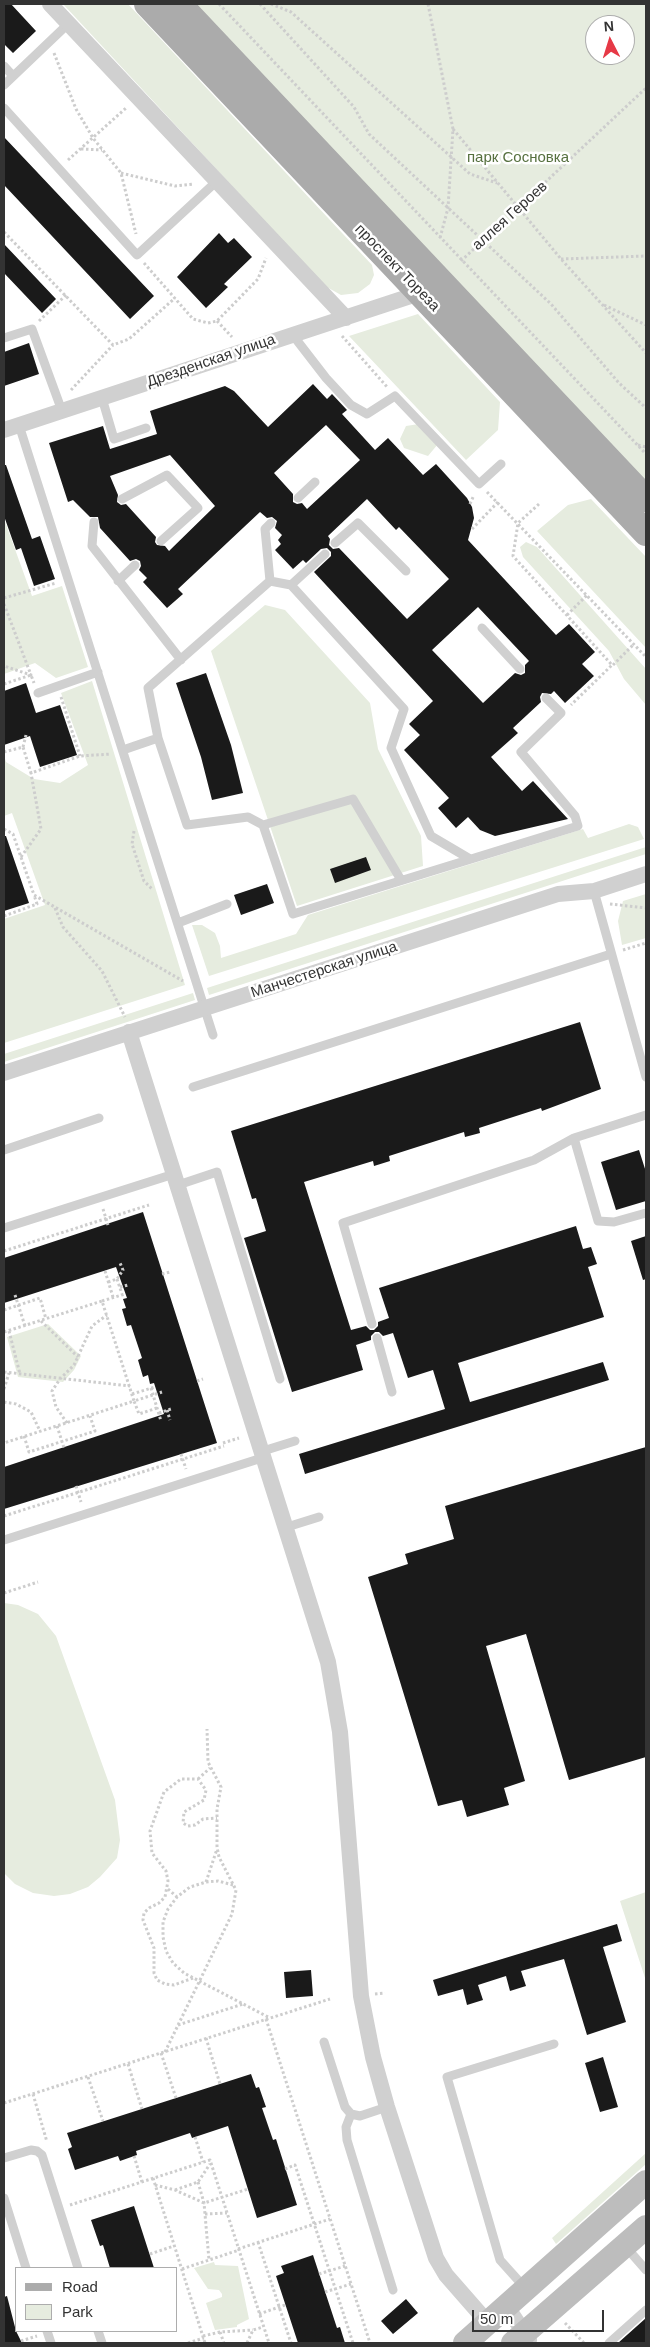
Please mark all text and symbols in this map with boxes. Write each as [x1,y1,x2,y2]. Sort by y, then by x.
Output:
north arrow [585,15,635,65]
text: N [603,18,615,34]
park label: парк Сосновка [467,149,569,167]
street label: аллея Героев [469,178,551,254]
street label: проспект Тореза [351,221,443,315]
street label: Дрезденская улица [144,331,278,391]
street label: Манчестерская улица [249,938,399,1002]
legend [15,2267,178,2332]
text: Road [62,2278,98,2295]
scale bar [475,2300,608,2332]
text: Park [62,2303,93,2320]
text: 50 m [480,2310,513,2327]

